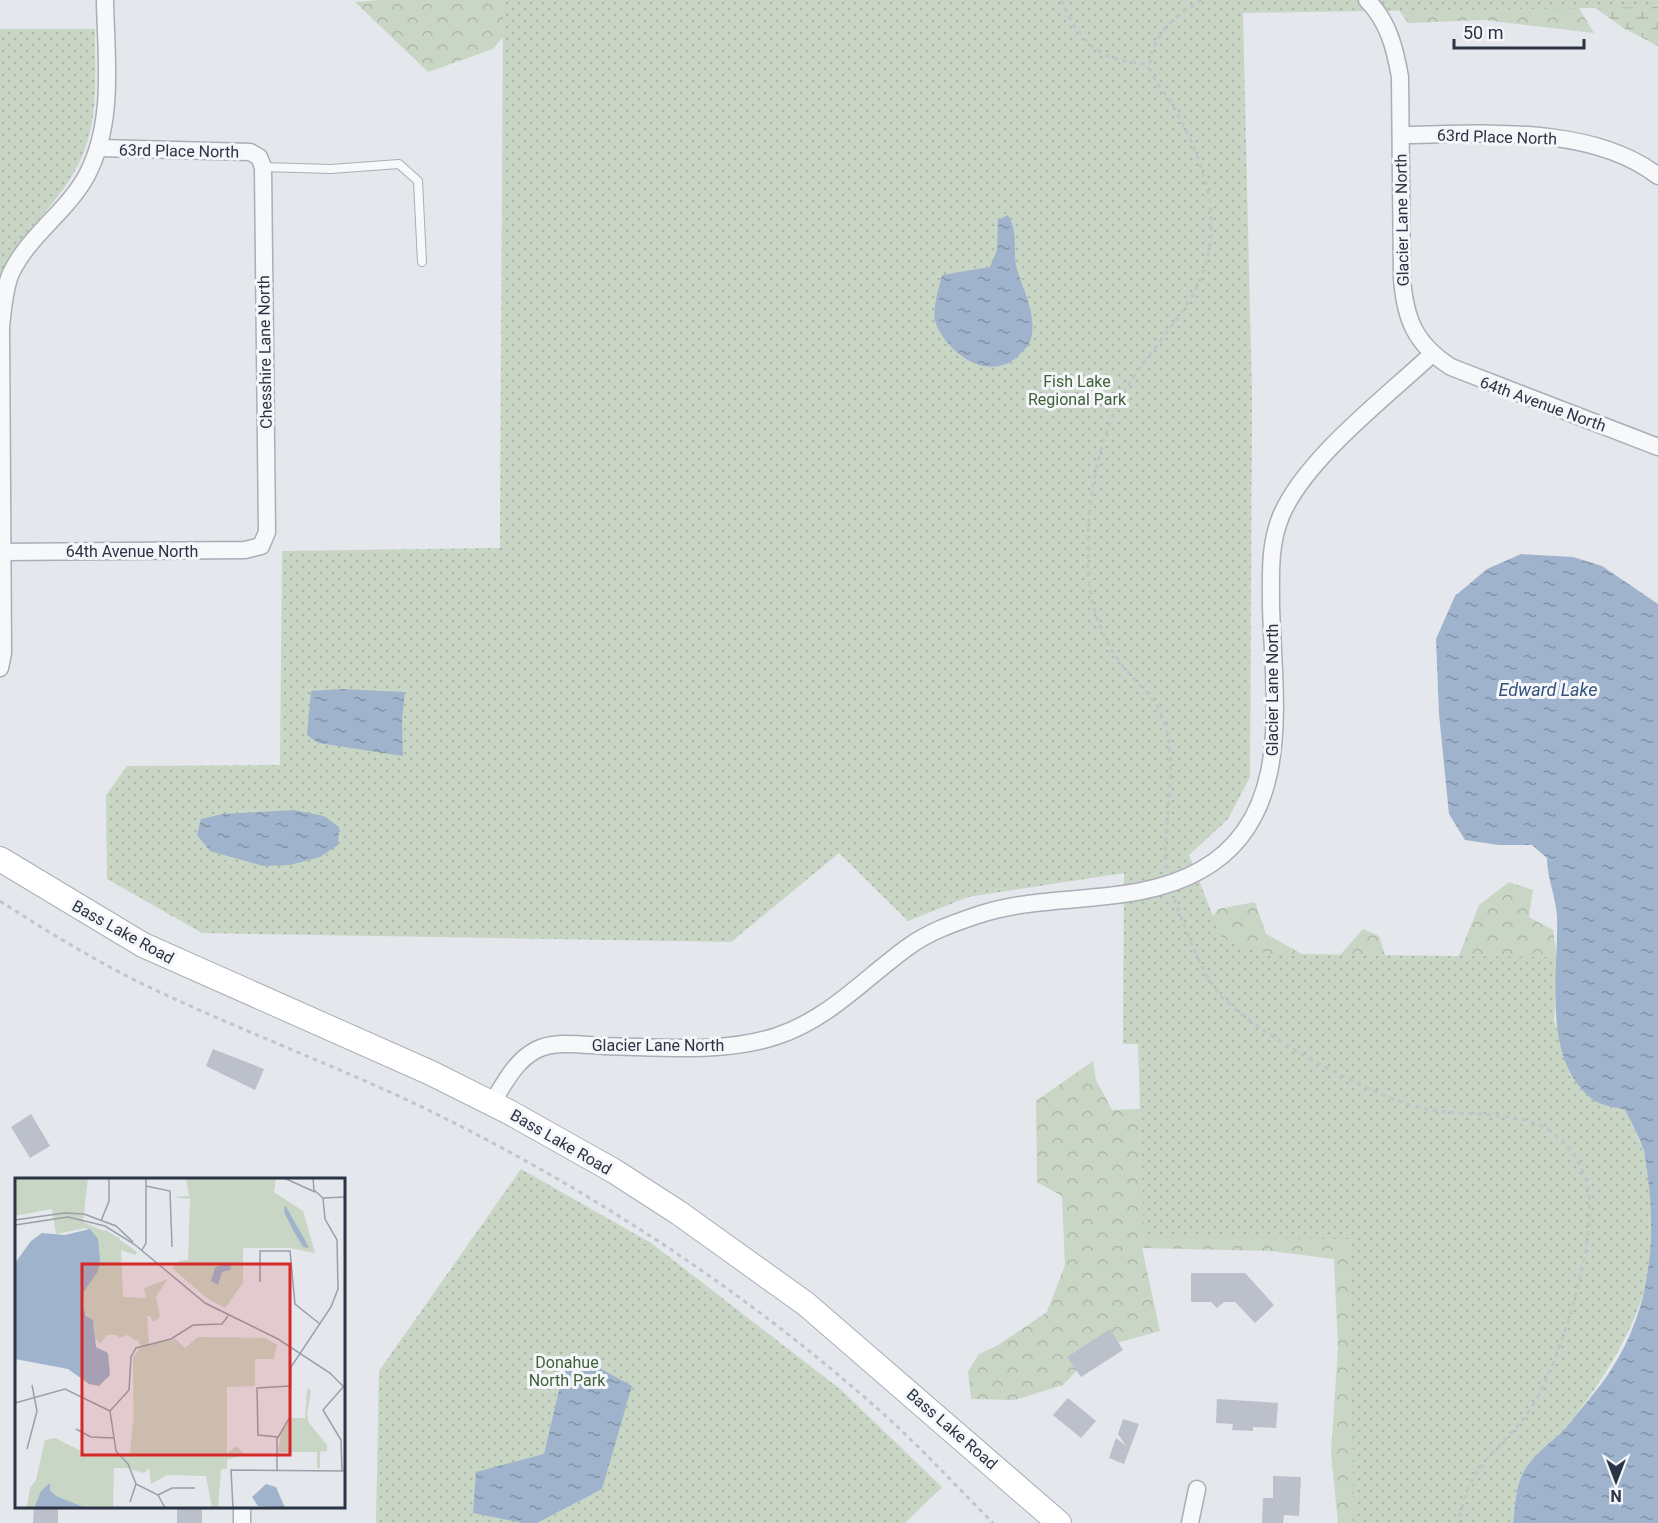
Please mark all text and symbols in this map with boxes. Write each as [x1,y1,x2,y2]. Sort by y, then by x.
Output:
scale bar [1454,12,1584,50]
text: 50 m [1463,22,1503,43]
street label: 63rd Place North [1437,125,1557,149]
street label: 63rd Place North [119,140,239,162]
street label: Glacier Lane North [1391,154,1413,286]
street label: Chesshire Lane North [254,275,276,429]
park label: Fish Lake Regional Park [1028,372,1127,409]
street label: 64th Avenue North [1477,372,1609,436]
street label: 64th Avenue North [66,542,198,561]
street label: Glacier Lane North [1263,624,1282,756]
water label: Edward Lake [1498,679,1598,700]
street label: Bass Lake Road [69,896,177,968]
street label: Glacier Lane North [592,1036,724,1055]
street label: Bass Lake Road [507,1105,615,1179]
inset map [15,1178,345,1508]
park label: Donahue North Park [529,1353,606,1390]
street label: Bass Lake Road [903,1385,1001,1473]
north arrow [1586,1451,1646,1511]
text: N [1610,1486,1622,1505]

